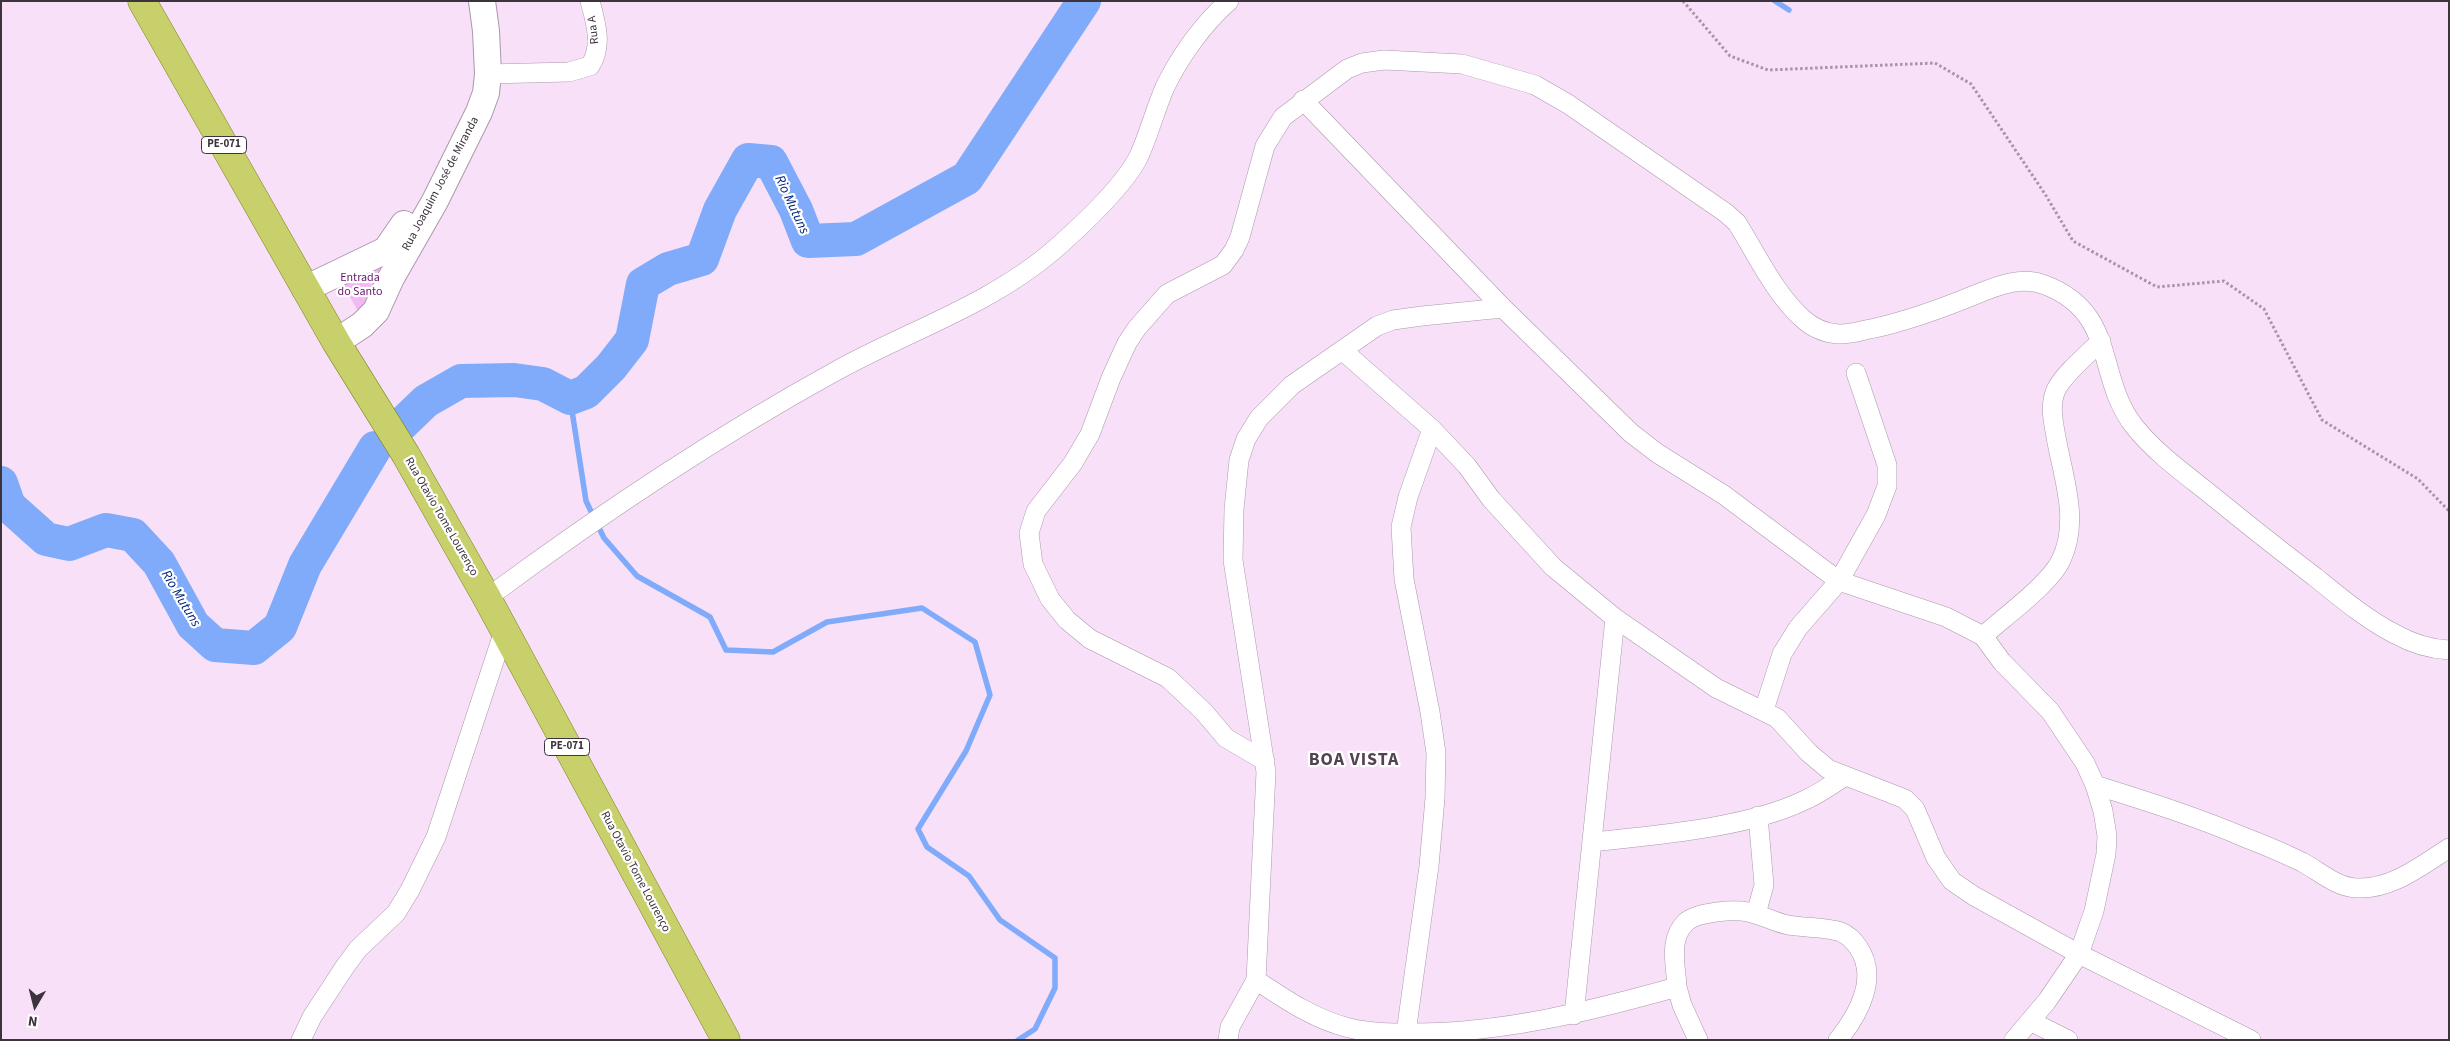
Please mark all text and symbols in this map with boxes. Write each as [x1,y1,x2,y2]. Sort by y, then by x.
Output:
street label: Rua A [585,15,603,45]
street label: Rua Joaquim José de Miranda [399,114,483,254]
road number: PE-071 [202,136,246,154]
water label: Rio Mutuns [770,173,812,237]
park label: Entrada do Santo [338,271,382,299]
street label: Rua Otavio Tome Lourenço [401,455,481,579]
water label: Rio Mutuns [157,568,203,630]
road number: PE-071 [544,739,590,756]
district label: BOA VISTA [1308,750,1400,772]
street label: Rua Otavio Tome Lourenço [597,809,673,935]
north arrow [10,981,60,1031]
text: N [27,1010,39,1031]

